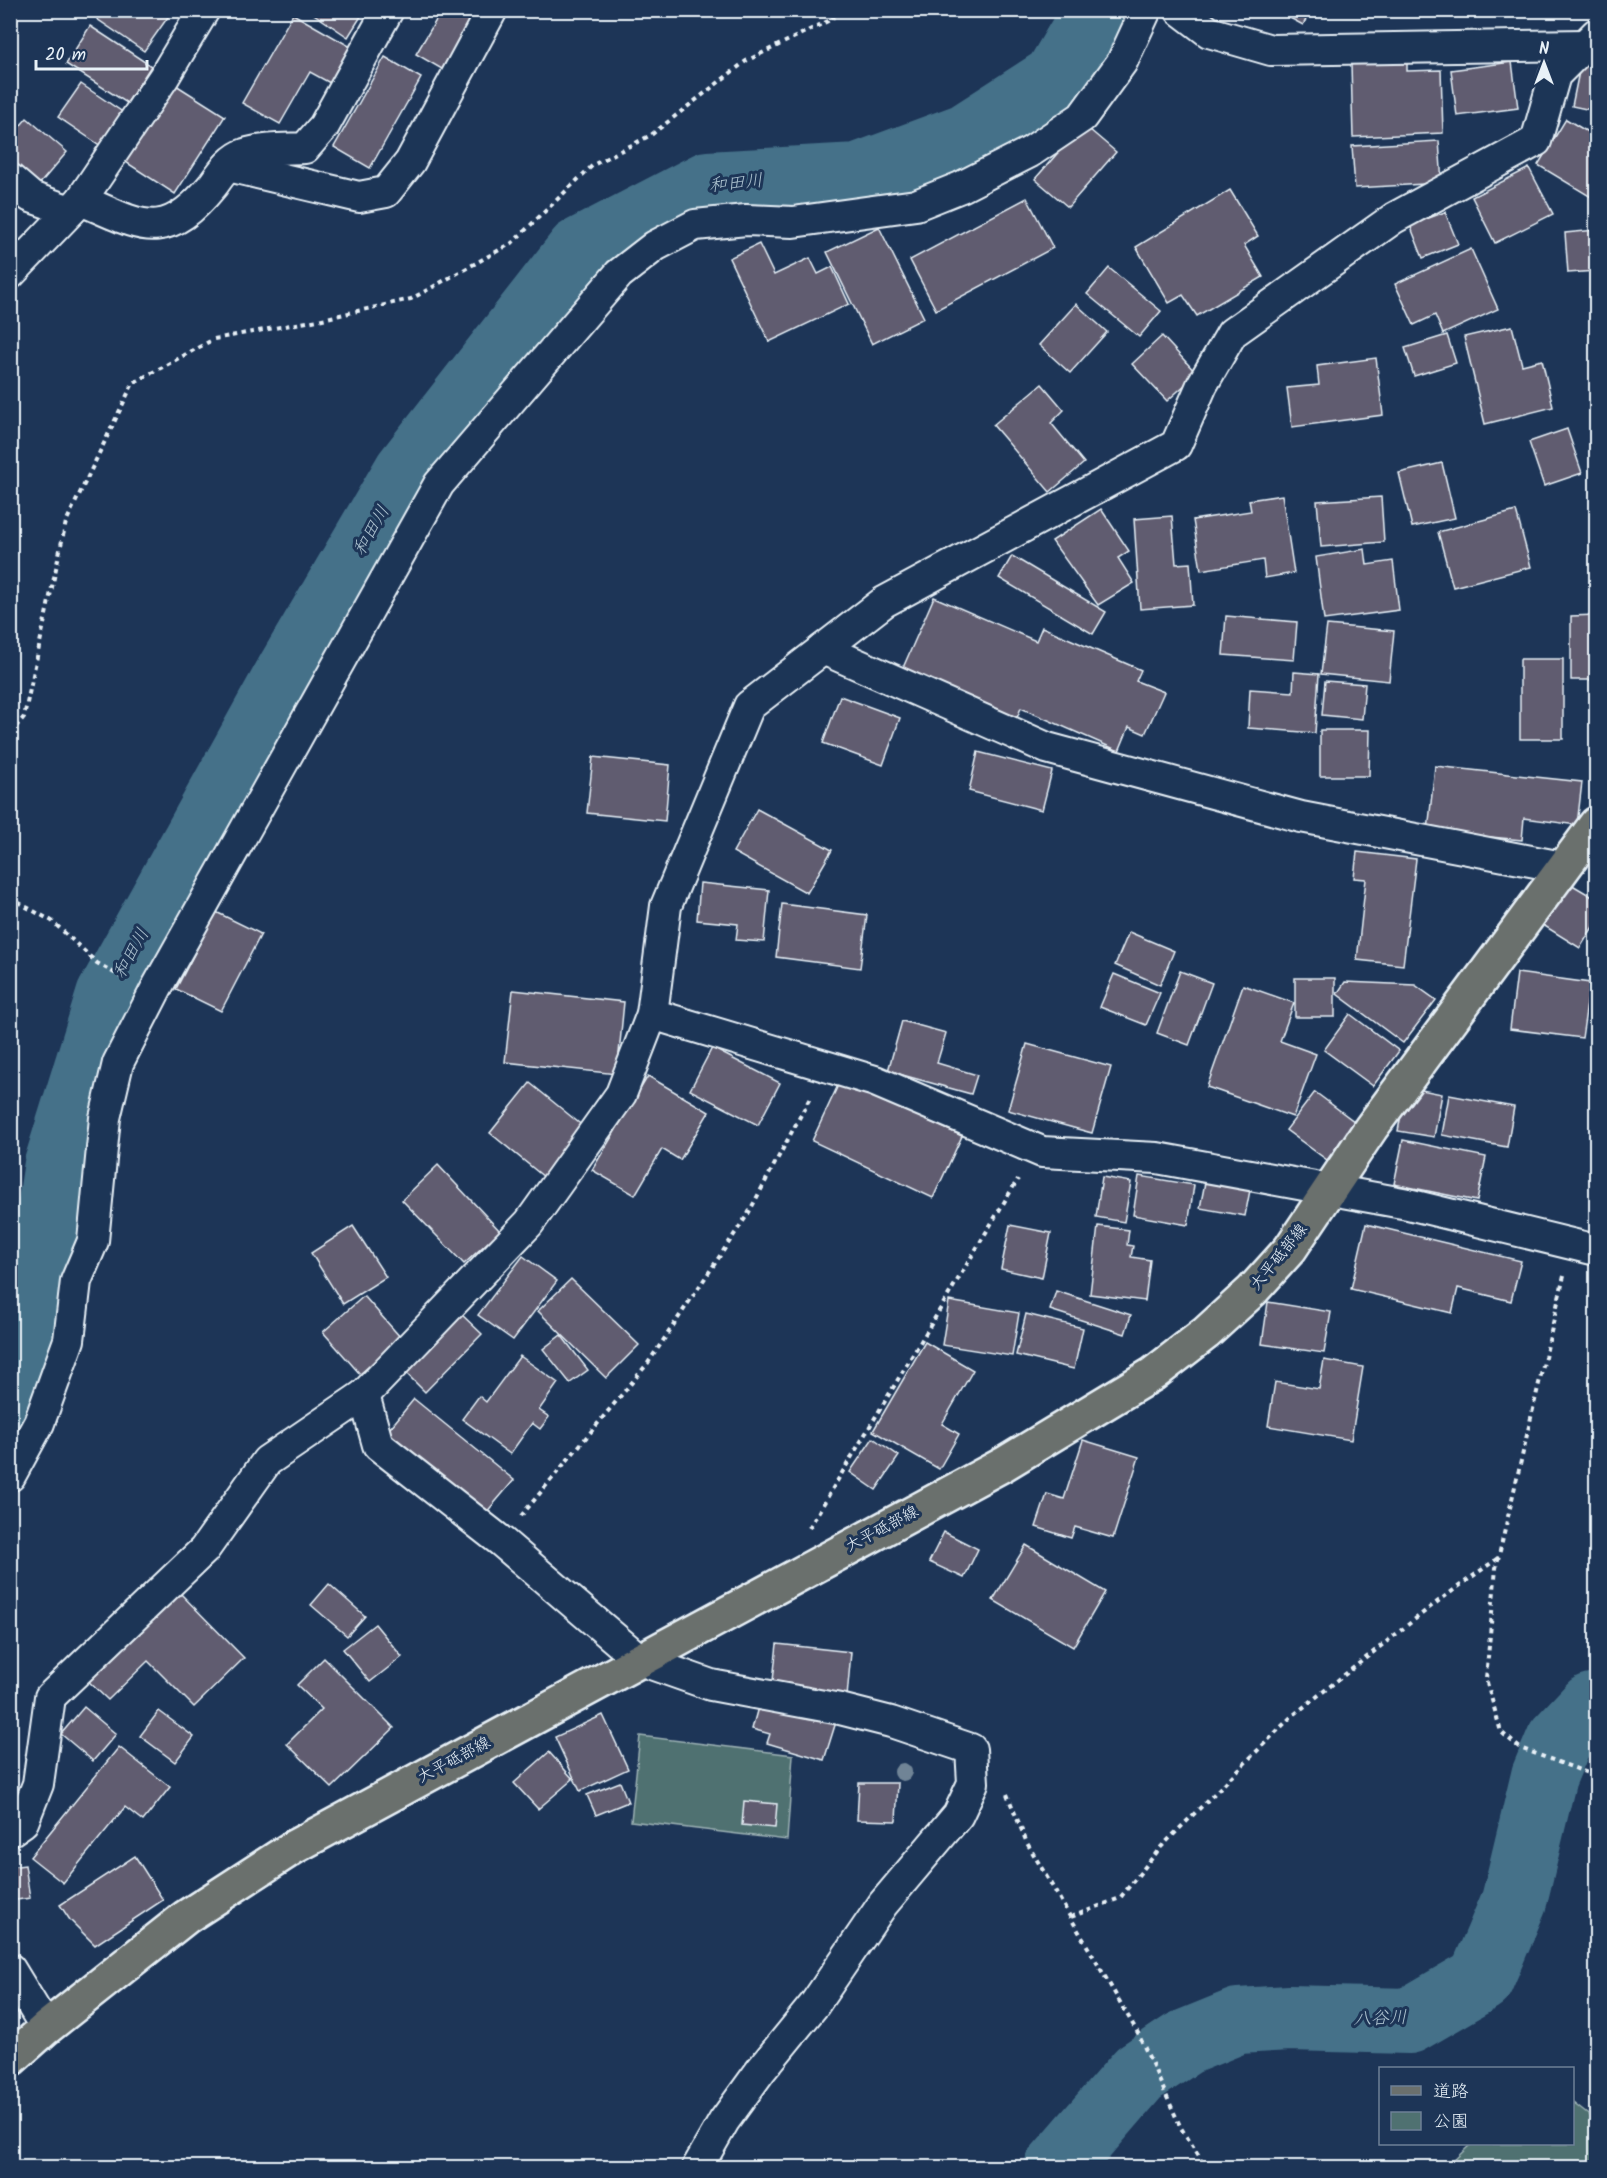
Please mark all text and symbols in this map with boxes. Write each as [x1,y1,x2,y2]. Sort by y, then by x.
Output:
scale bar [36,33,147,71]
north arrow [1514,33,1574,93]
text: N [1539,37,1549,62]
text: 20 m [45,41,86,70]
water label: 和田川 [708,167,764,201]
water label: 和田川 [346,500,398,562]
water label: 和田川 [106,923,158,985]
street label: 大平砥部線 [1244,1218,1314,1296]
street label: 大平砥部線 [841,1499,923,1559]
street label: 大平砥部線 [413,1730,495,1790]
water label: 八谷川 [1353,2004,1407,2034]
legend [1379,2067,1574,2145]
text: 道路 [1433,2078,1469,2107]
text: 公園 [1433,2108,1469,2137]

